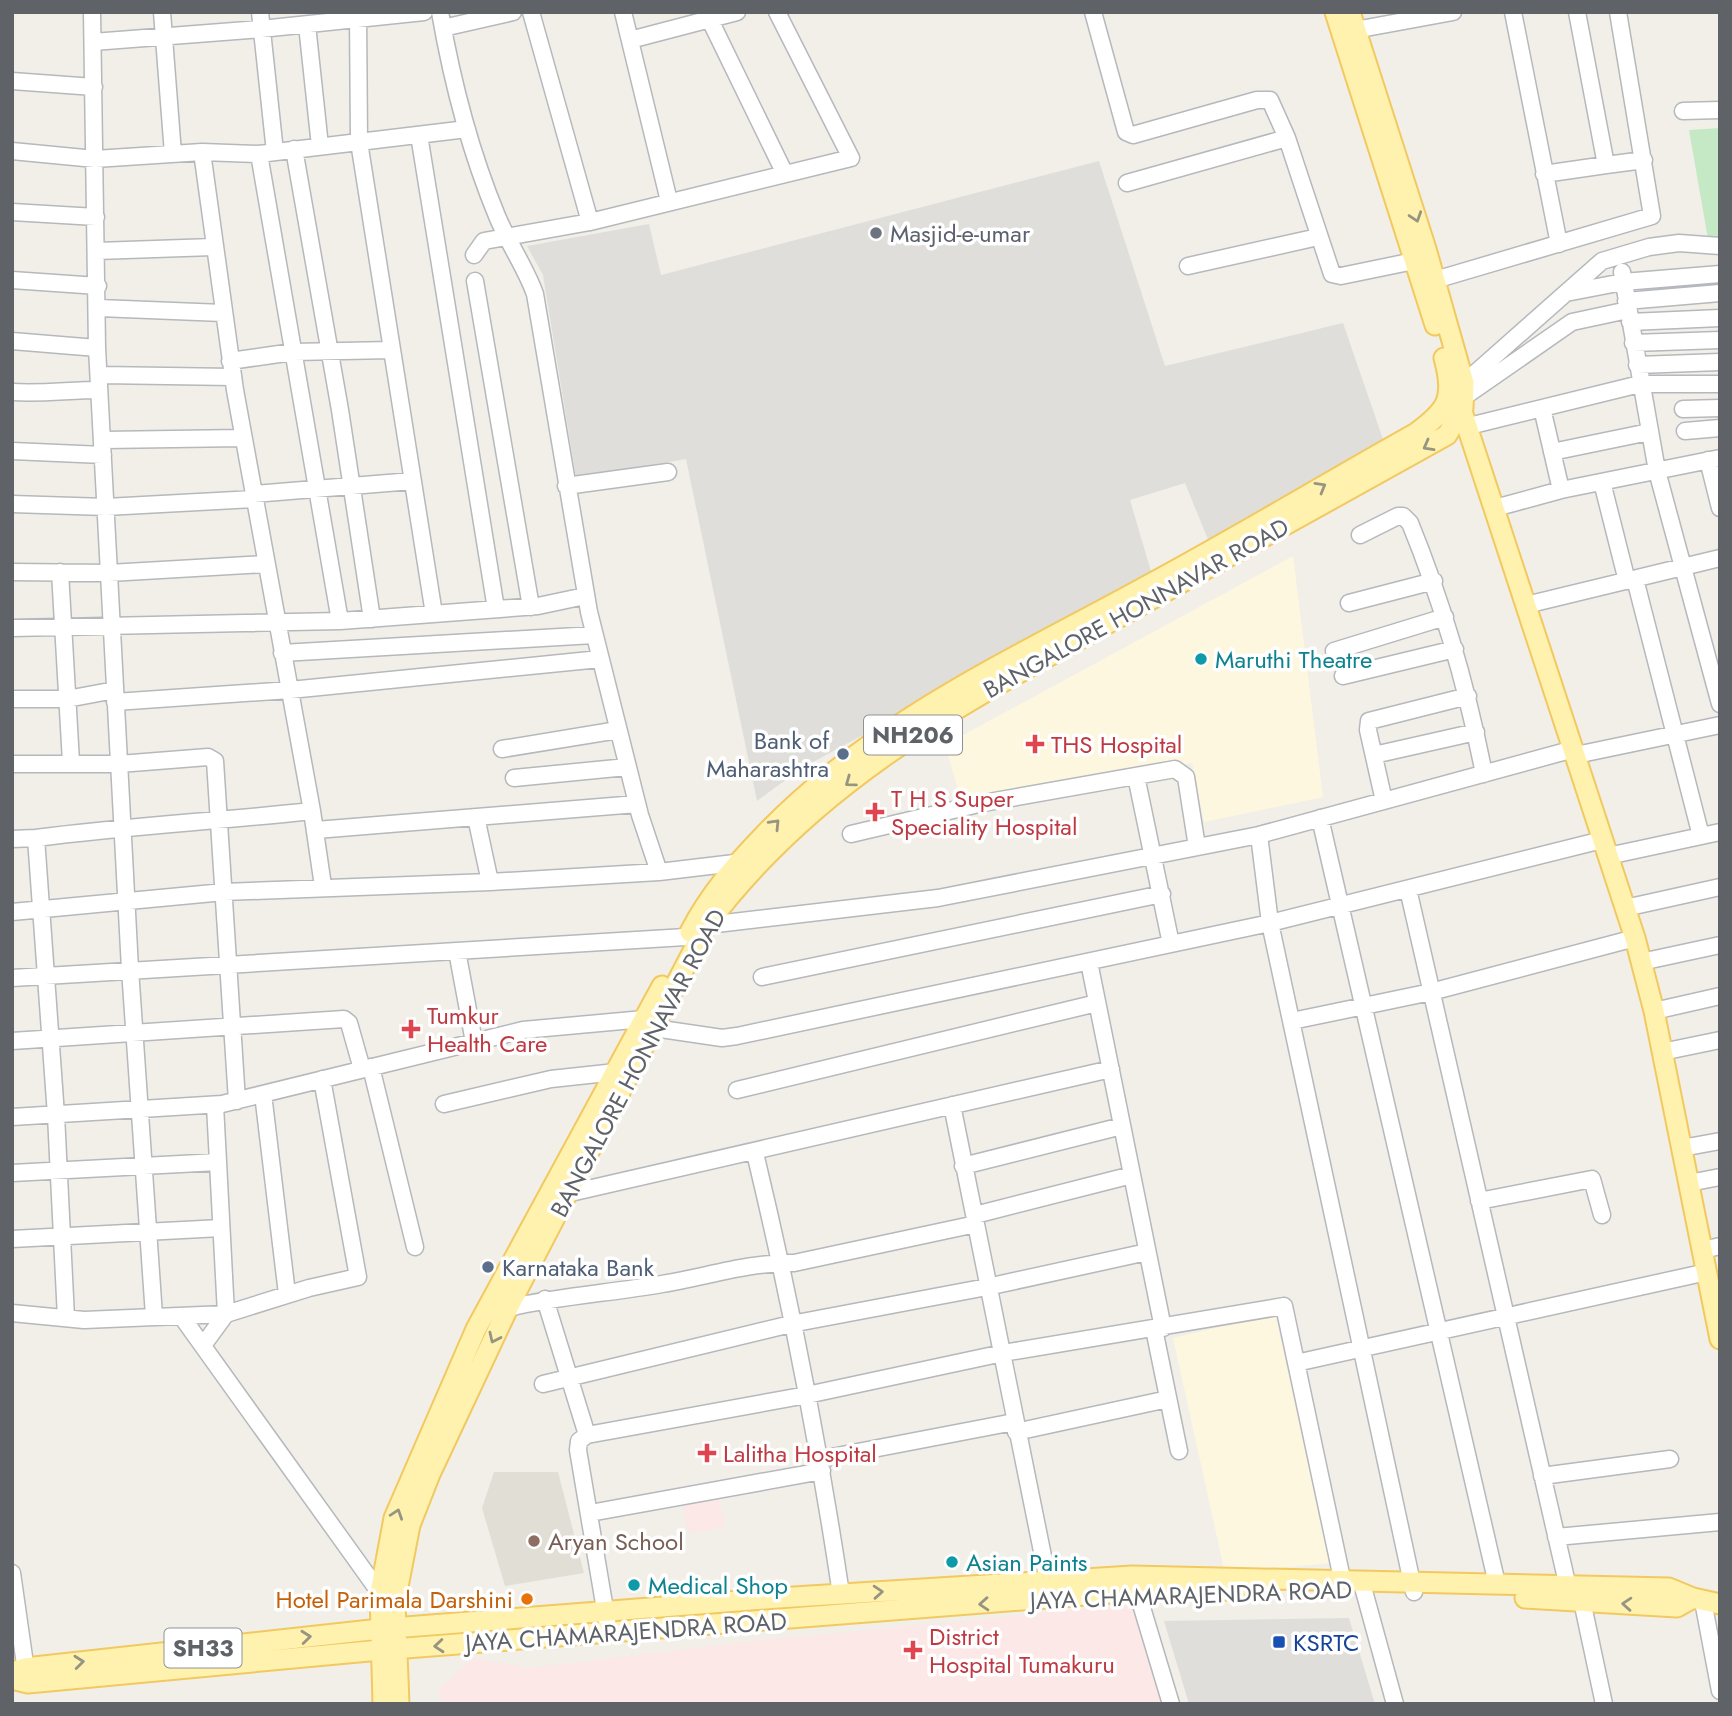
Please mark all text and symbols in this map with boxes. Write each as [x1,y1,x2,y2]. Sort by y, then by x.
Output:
one-way arrow [1408,210,1422,223]
place label: Masjid-e-umar [890,216,1031,251]
marker: Masjid-e-umar [868,225,884,241]
one-way arrow [1422,438,1435,451]
one-way arrow [1314,482,1327,495]
street label: BANGALORE HONNAVAR ROAD [977,509,1295,707]
place label: Maruthi Theatre [1215,642,1372,677]
marker: Maruthi Theatre [1193,651,1209,667]
road number: NH206 [864,716,962,754]
place label: Bank of Maharashtra [706,723,830,786]
place label: THS Hospital [1051,727,1182,762]
marker: THS Hospital [1025,734,1045,754]
marker: Bank of Maharashtra [835,746,851,762]
one-way arrow [845,773,858,786]
place label: T H S Super Speciality Hospital [891,781,1077,844]
marker: T H S Super Speciality Hospital [865,802,885,822]
one-way arrow [767,819,780,832]
street label: BANGALORE HONNAVAR ROAD [542,903,734,1223]
place label: Tumkur Health Care [427,998,547,1061]
marker: Tumkur Health Care [401,1019,421,1039]
place label: Karnataka Bank [502,1250,655,1285]
marker: Karnataka Bank [480,1259,496,1275]
one-way arrow [489,1331,503,1343]
place label: Lalitha Hospital [723,1436,877,1471]
marker: Lalitha Hospital [697,1443,717,1463]
one-way arrow [389,1508,403,1521]
place label: Aryan School [548,1524,684,1559]
marker: Aryan School [526,1533,542,1549]
place label: Asian Paints [966,1545,1087,1580]
marker: Asian Paints [944,1554,960,1570]
place label: Medical Shop [648,1568,788,1603]
street label: JAYA CHAMARAJENDRA ROAD [1026,1572,1353,1618]
marker: Medical Shop [626,1577,642,1593]
place label: Hotel Parimala Darshini [275,1582,513,1617]
one-way arrow [873,1585,884,1600]
marker: Hotel Parimala Darshini [519,1591,535,1607]
one-way arrow [978,1596,989,1611]
one-way arrow [1621,1597,1632,1612]
street label: JAYA CHAMARAJENDRA ROAD [461,1603,788,1661]
place label: District Hospital Tumakuru [929,1619,1115,1682]
place label: KSRTC [1293,1625,1360,1660]
road number: SH33 [164,1628,242,1667]
one-way arrow [300,1630,311,1645]
marker: KSRTC [1271,1634,1287,1650]
one-way arrow [433,1638,444,1653]
marker: District Hospital Tumakuru [903,1640,923,1660]
one-way arrow [74,1654,85,1669]

